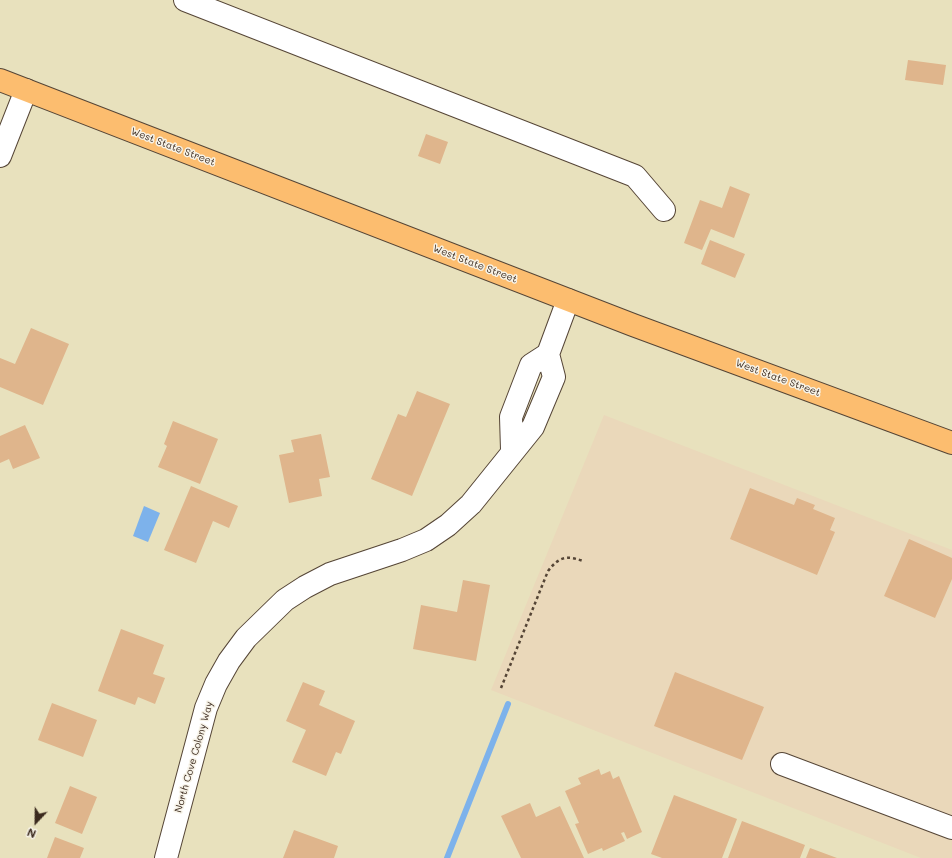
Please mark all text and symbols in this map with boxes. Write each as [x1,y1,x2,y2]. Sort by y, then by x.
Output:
street label: West State Street [129,125,217,169]
street label: West State Street [431,242,519,286]
street label: West State Street [734,357,822,399]
street label: North Cove Colony Way [172,700,216,814]
north arrow [16,802,56,842]
text: N [25,825,38,842]

